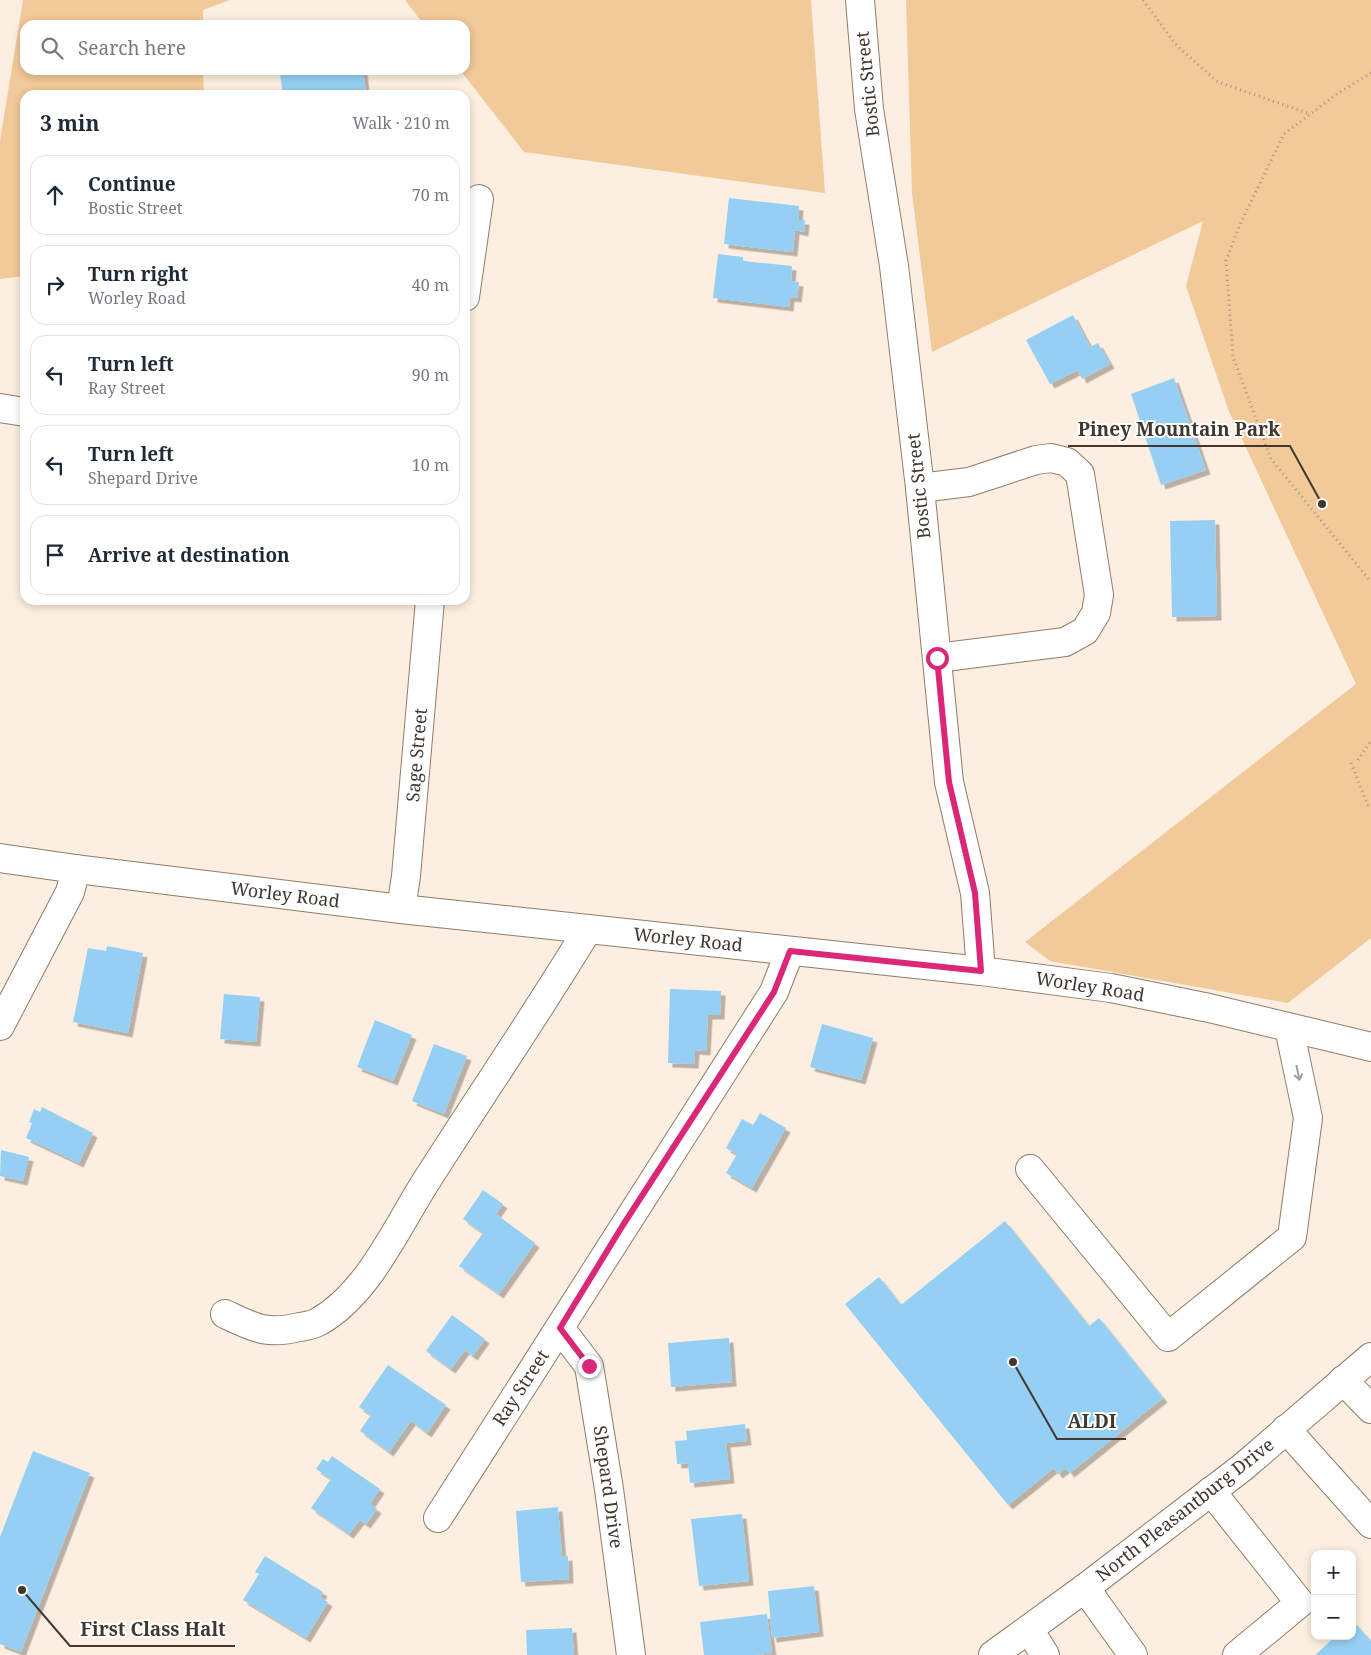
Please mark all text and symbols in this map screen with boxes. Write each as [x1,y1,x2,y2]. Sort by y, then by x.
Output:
search box [20,20,470,75]
street label: Bostic Street [850,30,884,138]
icon: search [38,34,66,62]
text: Search here [78,35,186,61]
text: 3 min [40,109,99,137]
text: Walk · 210 m [353,112,450,134]
text: Continue [88,171,176,197]
icon: ahead [41,181,69,209]
text: 70 m [412,184,449,206]
text: Bostic Street [88,197,182,219]
text: Turn right [88,261,188,287]
icon: right [41,271,69,299]
text: 40 m [412,274,449,296]
text: Worley Road [88,287,186,309]
text: Turn left [88,351,174,377]
icon: left [41,361,69,389]
text: 90 m [412,364,449,386]
text: Ray Street [88,377,165,399]
callout: Piney Mountain Park [1068,412,1290,446]
text: Piney Mountain Park [1078,416,1281,442]
street label: Bostic Street [901,432,935,540]
text: Turn left [88,441,174,467]
icon: left [41,451,69,479]
text: 10 m [412,454,449,476]
text: Shepard Drive [88,467,198,489]
icon: arrive [41,541,69,569]
text: Arrive at destination [88,542,290,568]
route start [926,647,949,670]
street label: Sage Street [400,707,432,803]
street label: Worley Road [229,875,341,913]
street label: Worley Road [632,921,744,957]
street label: Worley Road [1034,966,1146,1006]
one-way arrow [1294,1064,1303,1080]
street label: Ray Street [487,1345,554,1430]
route end [578,1355,601,1378]
callout: ALDI [1057,1405,1126,1439]
text: ALDI [1068,1408,1117,1434]
street label: Shepard Drive [589,1424,629,1550]
street label: North Pleasantburg Drive [1090,1432,1279,1586]
map controls [1311,1550,1356,1640]
button: + [1311,1550,1356,1595]
button: − [1311,1595,1356,1640]
callout: First Class Halt [70,1612,235,1646]
text: First Class Halt [80,1616,226,1642]

